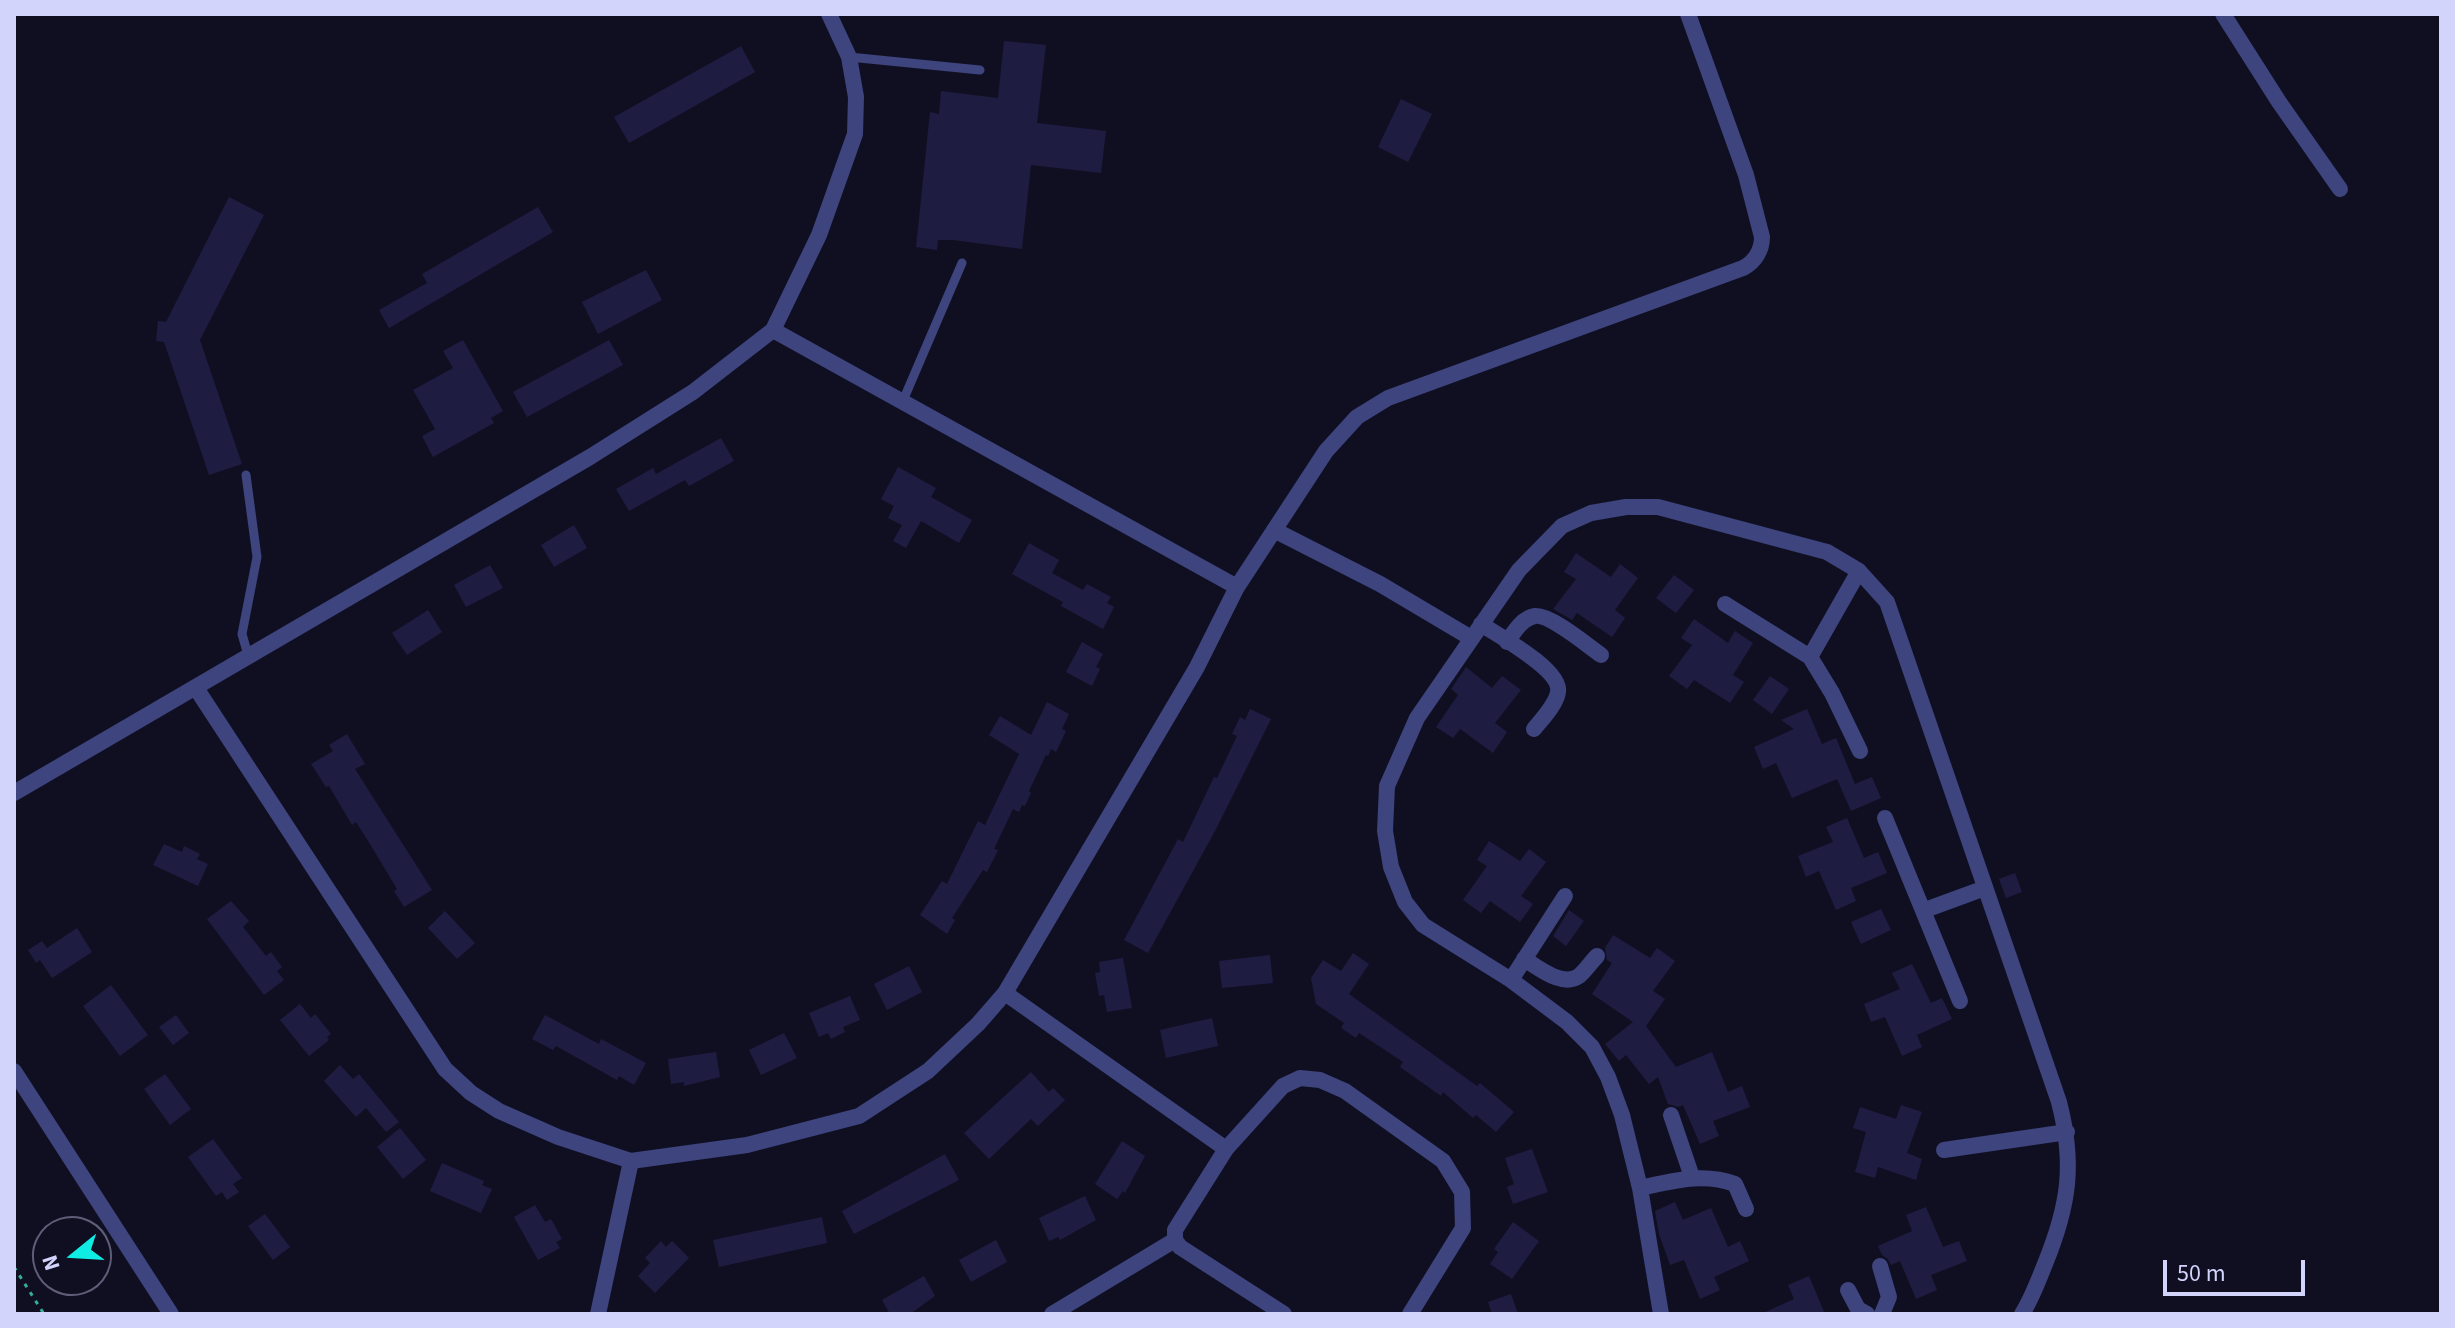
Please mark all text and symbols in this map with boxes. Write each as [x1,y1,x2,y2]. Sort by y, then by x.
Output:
north arrow [32,1216,112,1296]
scale bar [2167,1244,2309,1294]
text: N [34,1251,69,1275]
text: 50 m [2177,1256,2226,1291]

